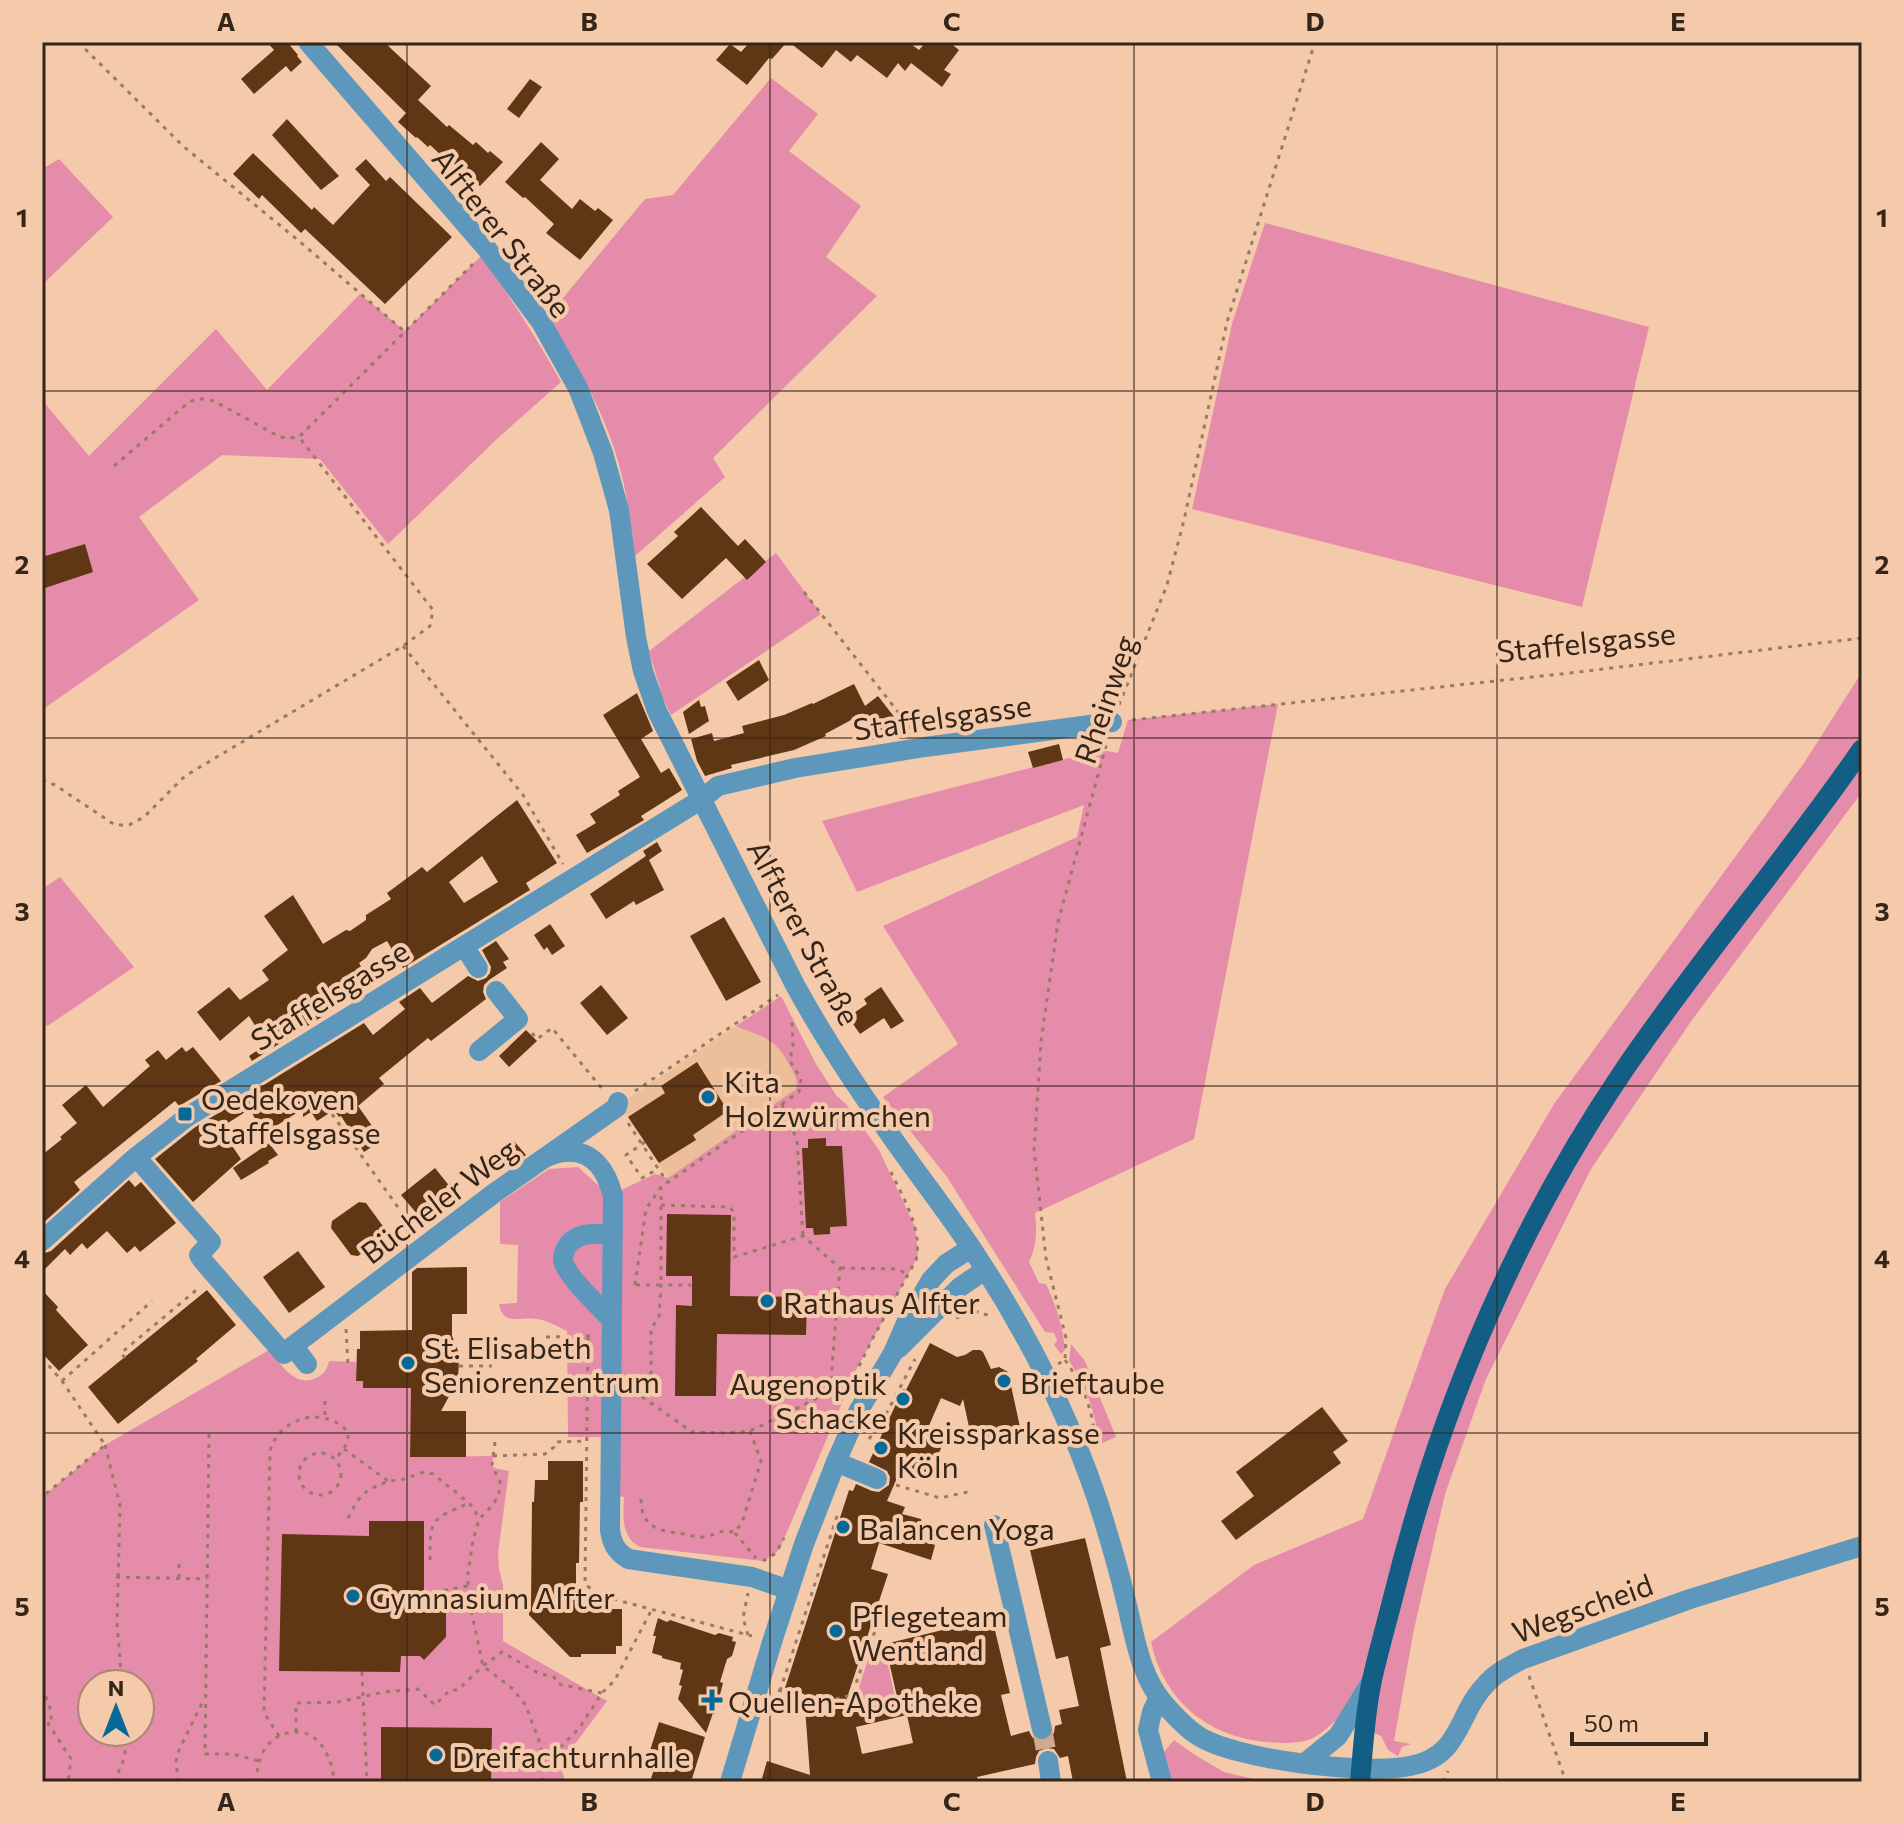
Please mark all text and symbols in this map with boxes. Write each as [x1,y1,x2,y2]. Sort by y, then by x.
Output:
text: A [217,5,236,36]
text: B [580,5,598,36]
text: C [943,5,961,36]
text: D [1305,5,1325,36]
text: E [1670,5,1686,36]
street label: Alfterer Straße [426,140,580,324]
text: 1 [16,201,28,232]
text: 1 [1876,201,1888,232]
text: 2 [15,548,29,579]
text: 2 [1875,548,1889,579]
street label: Staffelsgasse [1495,613,1677,669]
street label: Rheinweg [1065,630,1143,768]
street label: Staffelsgasse [851,685,1033,747]
street label: Alfterer Straße [741,833,869,1031]
text: 3 [14,895,30,926]
text: 3 [1874,895,1890,926]
street label: Staffelsgasse [243,931,415,1057]
place label: Kita Holzwürmchen [724,1062,931,1133]
place label: Oedekoven Staffelsgasse [201,1079,381,1150]
marker: Kita Holzwürmchen [699,1088,717,1106]
marker: Oedekoven Staffelsgasse [176,1105,194,1123]
street label: Bücheler Weg [353,1129,523,1271]
text: 4 [14,1242,30,1273]
text: 4 [1874,1242,1890,1273]
place label: Rathaus Alfter [783,1283,980,1320]
marker: Rathaus Alfter [758,1292,776,1310]
place label: St. Elisabeth Seniorenzentrum [424,1328,660,1399]
marker: St. Elisabeth Seniorenzentrum [399,1354,417,1372]
place label: Brieftaube [1020,1363,1165,1400]
place label: Augenoptik Schacke [729,1364,887,1435]
marker: Brieftaube [995,1372,1013,1390]
marker: Augenoptik Schacke [894,1390,912,1408]
place label: Kreissparkasse Köln [897,1413,1100,1484]
marker: Kreissparkasse Köln [872,1439,890,1457]
place label: Balancen Yoga [859,1509,1055,1546]
marker: Balancen Yoga [834,1518,852,1536]
street label: Wegscheid [1507,1564,1657,1650]
place label: Gymnasium Alfter [369,1578,615,1615]
marker: Gymnasium Alfter [344,1587,362,1605]
text: 5 [14,1590,30,1621]
text: 5 [1874,1590,1890,1621]
place label: Pflegeteam Wentland [852,1596,1007,1667]
marker: Pflegeteam Wentland [827,1622,845,1640]
north arrow [76,1668,156,1748]
text: N [108,1674,124,1701]
place label: Quellen-Apotheke [728,1682,978,1719]
marker: Quellen-Apotheke [703,1691,721,1709]
scale bar [1572,1696,1706,1746]
text: 50 m [1584,1708,1639,1737]
place label: Dreifachturnhalle [452,1737,691,1774]
marker: Dreifachturnhalle [427,1746,445,1764]
text: A [217,1785,236,1816]
text: B [580,1785,598,1816]
text: C [943,1785,961,1816]
text: D [1305,1785,1325,1816]
text: E [1670,1785,1686,1816]

